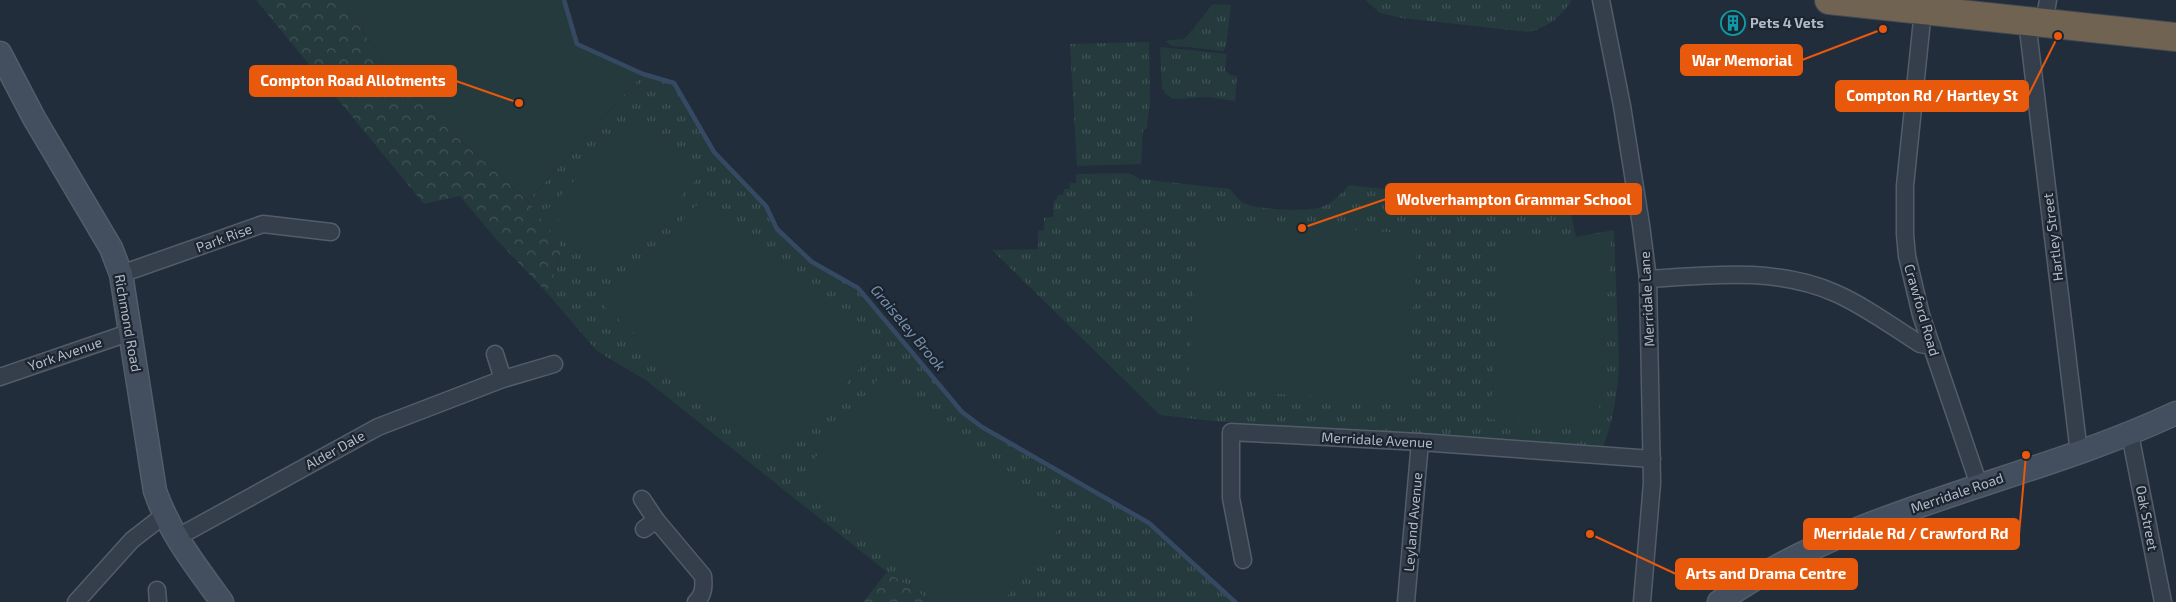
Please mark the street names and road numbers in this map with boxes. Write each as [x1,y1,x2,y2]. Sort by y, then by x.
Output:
street label: Hartley Street [2039,192,2066,282]
street label: Park Rise [193,220,254,256]
street label: Merridale Lane [1636,251,1657,347]
street label: Crawford Road [1901,262,1944,358]
street label: Richmond Road [112,273,145,373]
street label: York Avenue [26,333,104,374]
street label: Alder Dale [302,426,368,473]
street label: Merridale Avenue [1321,428,1433,451]
street label: Merridale Road [1908,469,2006,516]
street label: Leyland Avenue [1400,472,1425,572]
street label: Oak Street [2133,484,2162,552]

